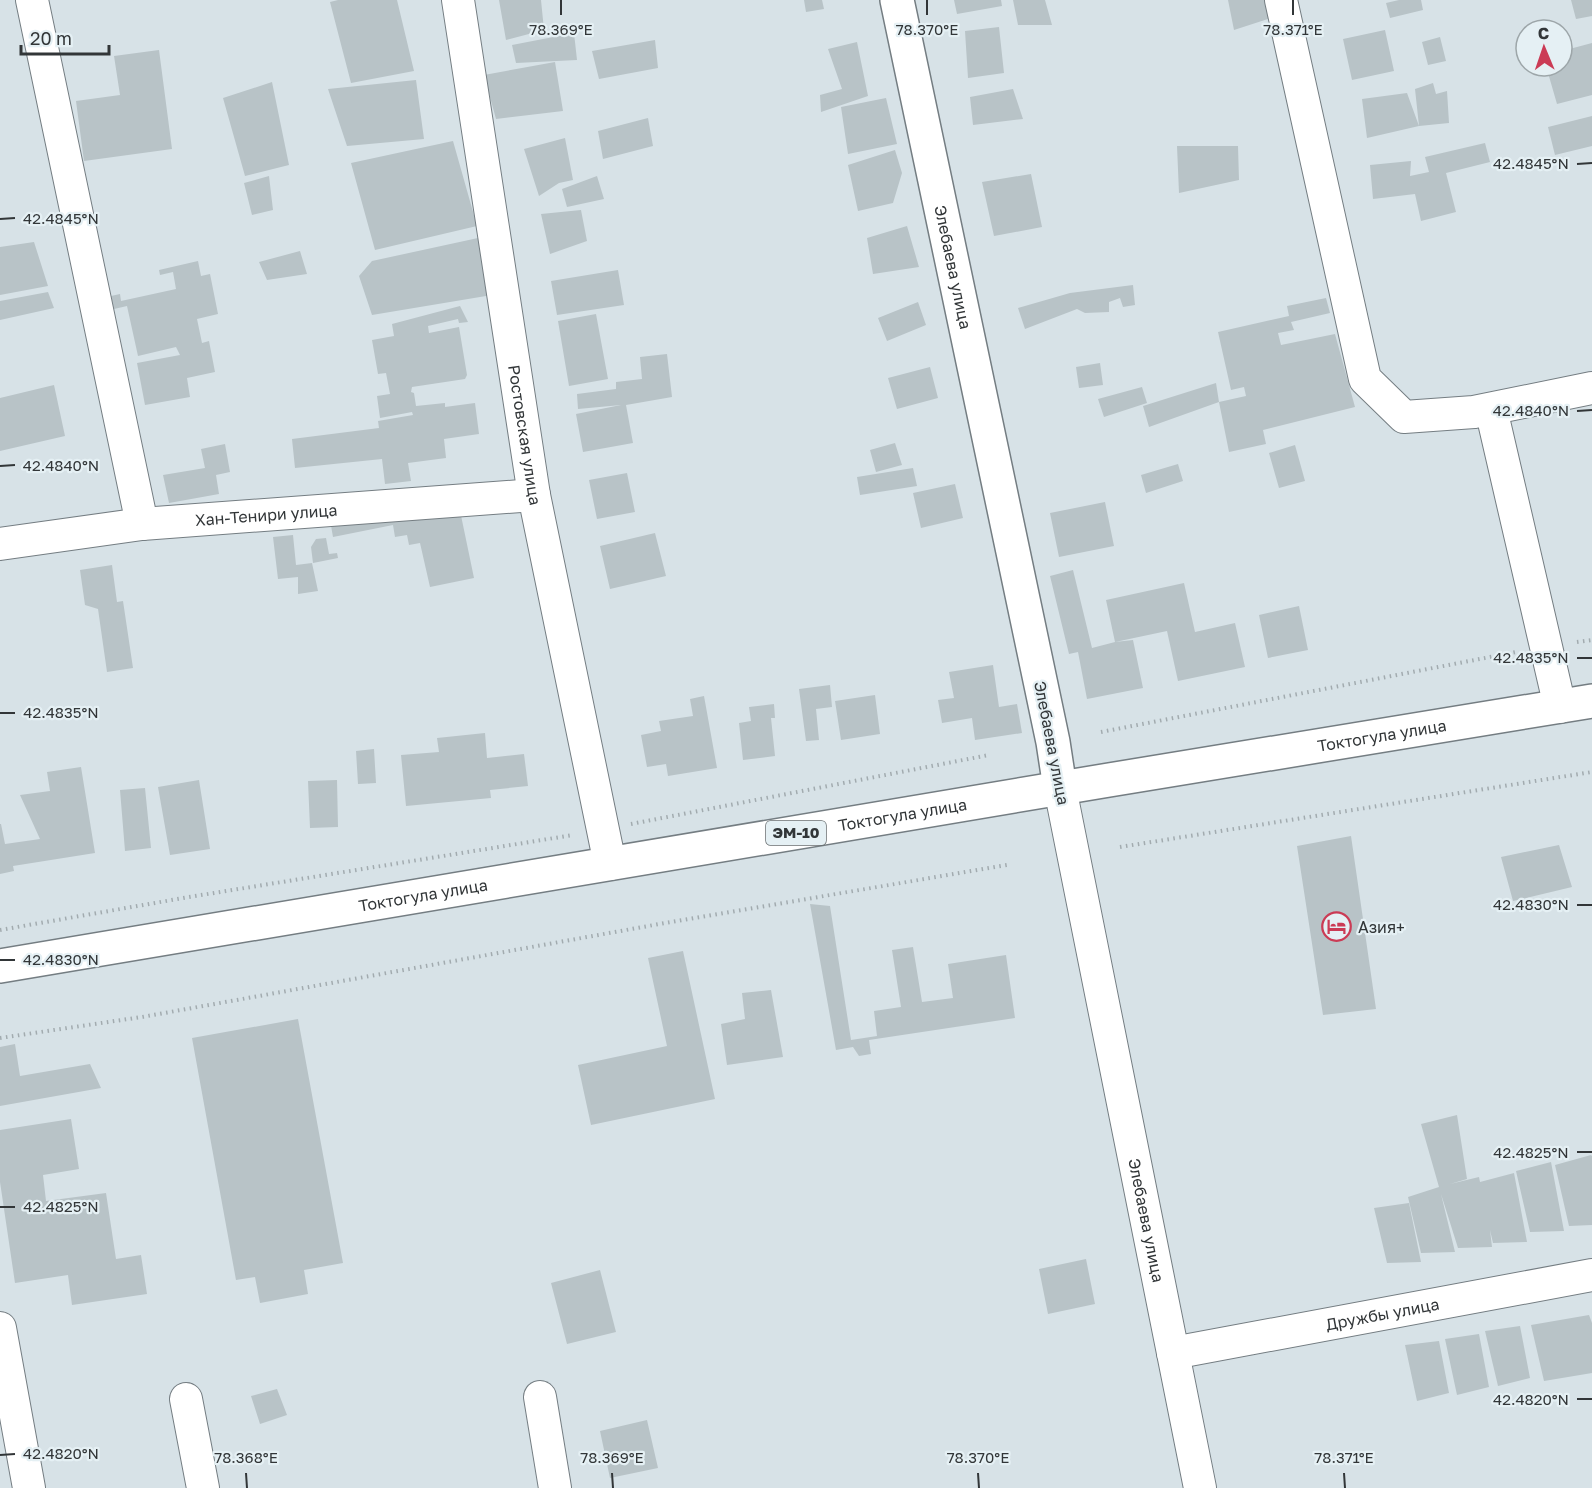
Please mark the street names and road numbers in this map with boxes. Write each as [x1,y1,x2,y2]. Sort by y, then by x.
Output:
street label: Элебаева улица [930,203,976,331]
street label: Ростовская улица [504,363,546,507]
street label: Хан-Тенири улица [194,500,338,530]
street label: Элебаева улица [1030,679,1074,807]
street label: Токтогула улица [1316,715,1448,756]
street label: Токтогула улица [836,794,968,835]
road number: ЭМ-10 [766,821,826,845]
street label: Токтогула улица [357,874,489,916]
street label: Элебаева улица [1124,1157,1169,1284]
street label: Дружбы улица [1324,1294,1441,1334]

